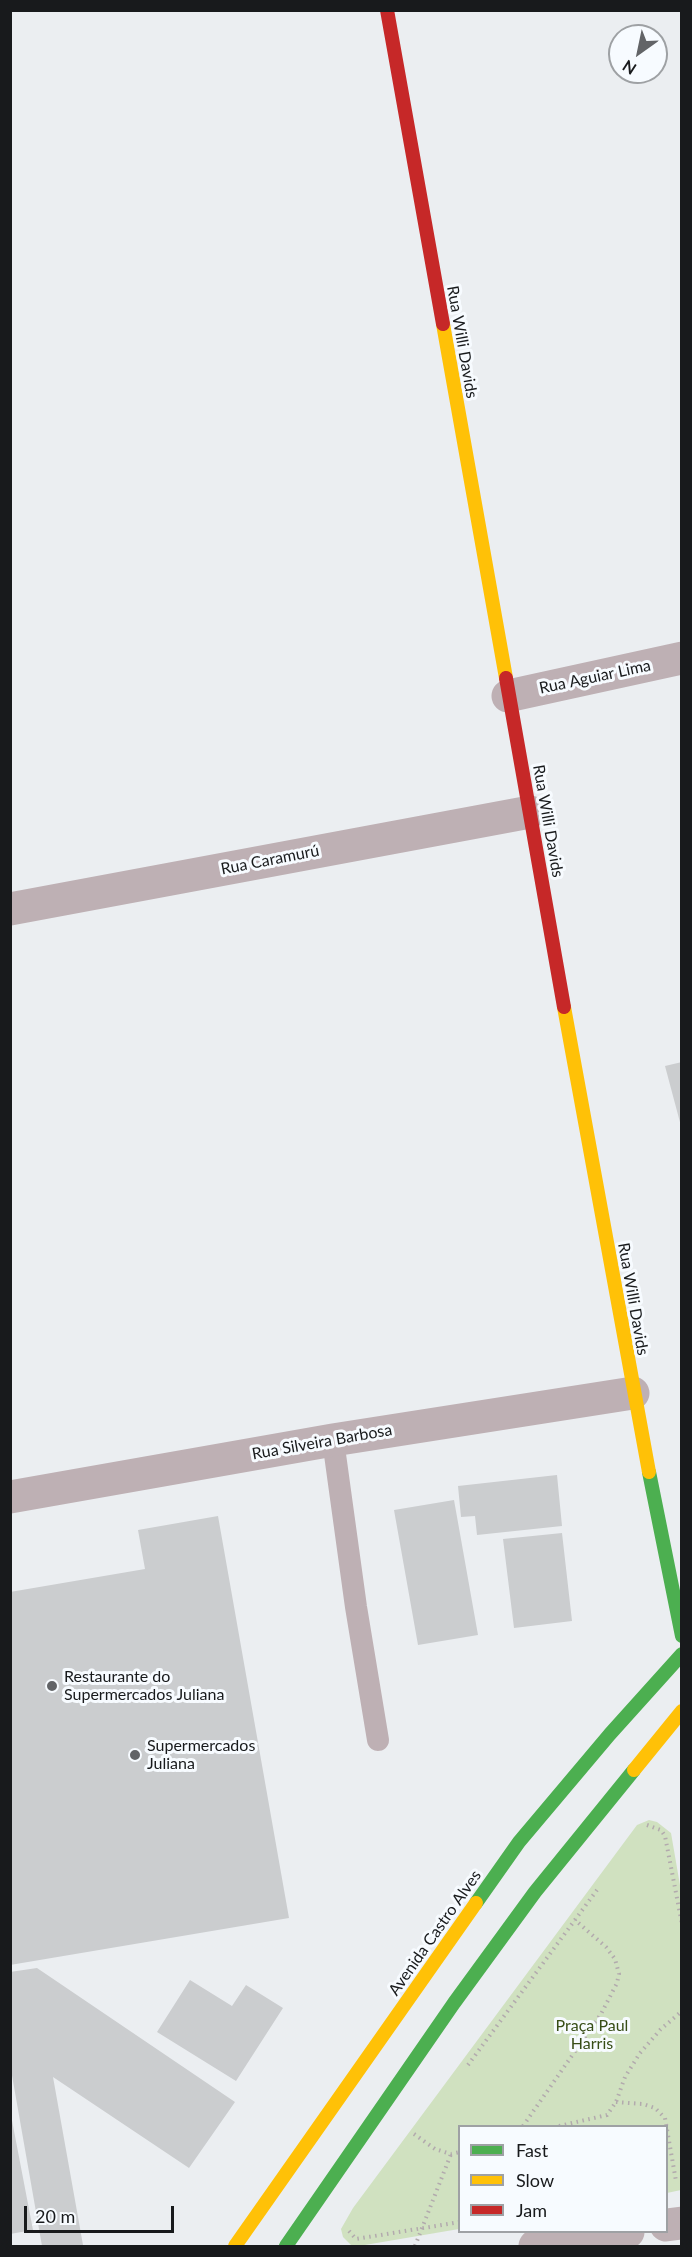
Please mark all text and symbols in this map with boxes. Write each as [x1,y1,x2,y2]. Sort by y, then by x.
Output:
north arrow [608,24,668,84]
text: N [619,57,639,79]
street label: Rua Willi Davids [443,284,481,400]
street label: Rua Aguiar Lima [537,656,653,698]
street label: Rua Willi Davids [529,763,567,879]
street label: Rua Caramurú [219,841,321,879]
street label: Rua Willi Davids [614,1241,652,1357]
street label: Rua Silveira Barbosa [250,1420,394,1464]
place label: Restaurante do Supermercados Juliana [64,1667,224,1705]
marker: Restaurante do Supermercados Juliana [45,1679,59,1693]
place label: Supermercados Juliana [147,1736,255,1774]
marker: Supermercados Juliana [128,1748,142,1762]
street label: Avenida Castro Alves [385,1867,485,1999]
park label: Praça Paul Harris [556,2016,628,2054]
legend [458,2125,668,2233]
text: Fast [516,2139,548,2161]
text: Slow [516,2169,554,2191]
scale bar [27,2194,177,2232]
text: Jam [516,2199,547,2221]
text: 20 m [35,2205,75,2227]

